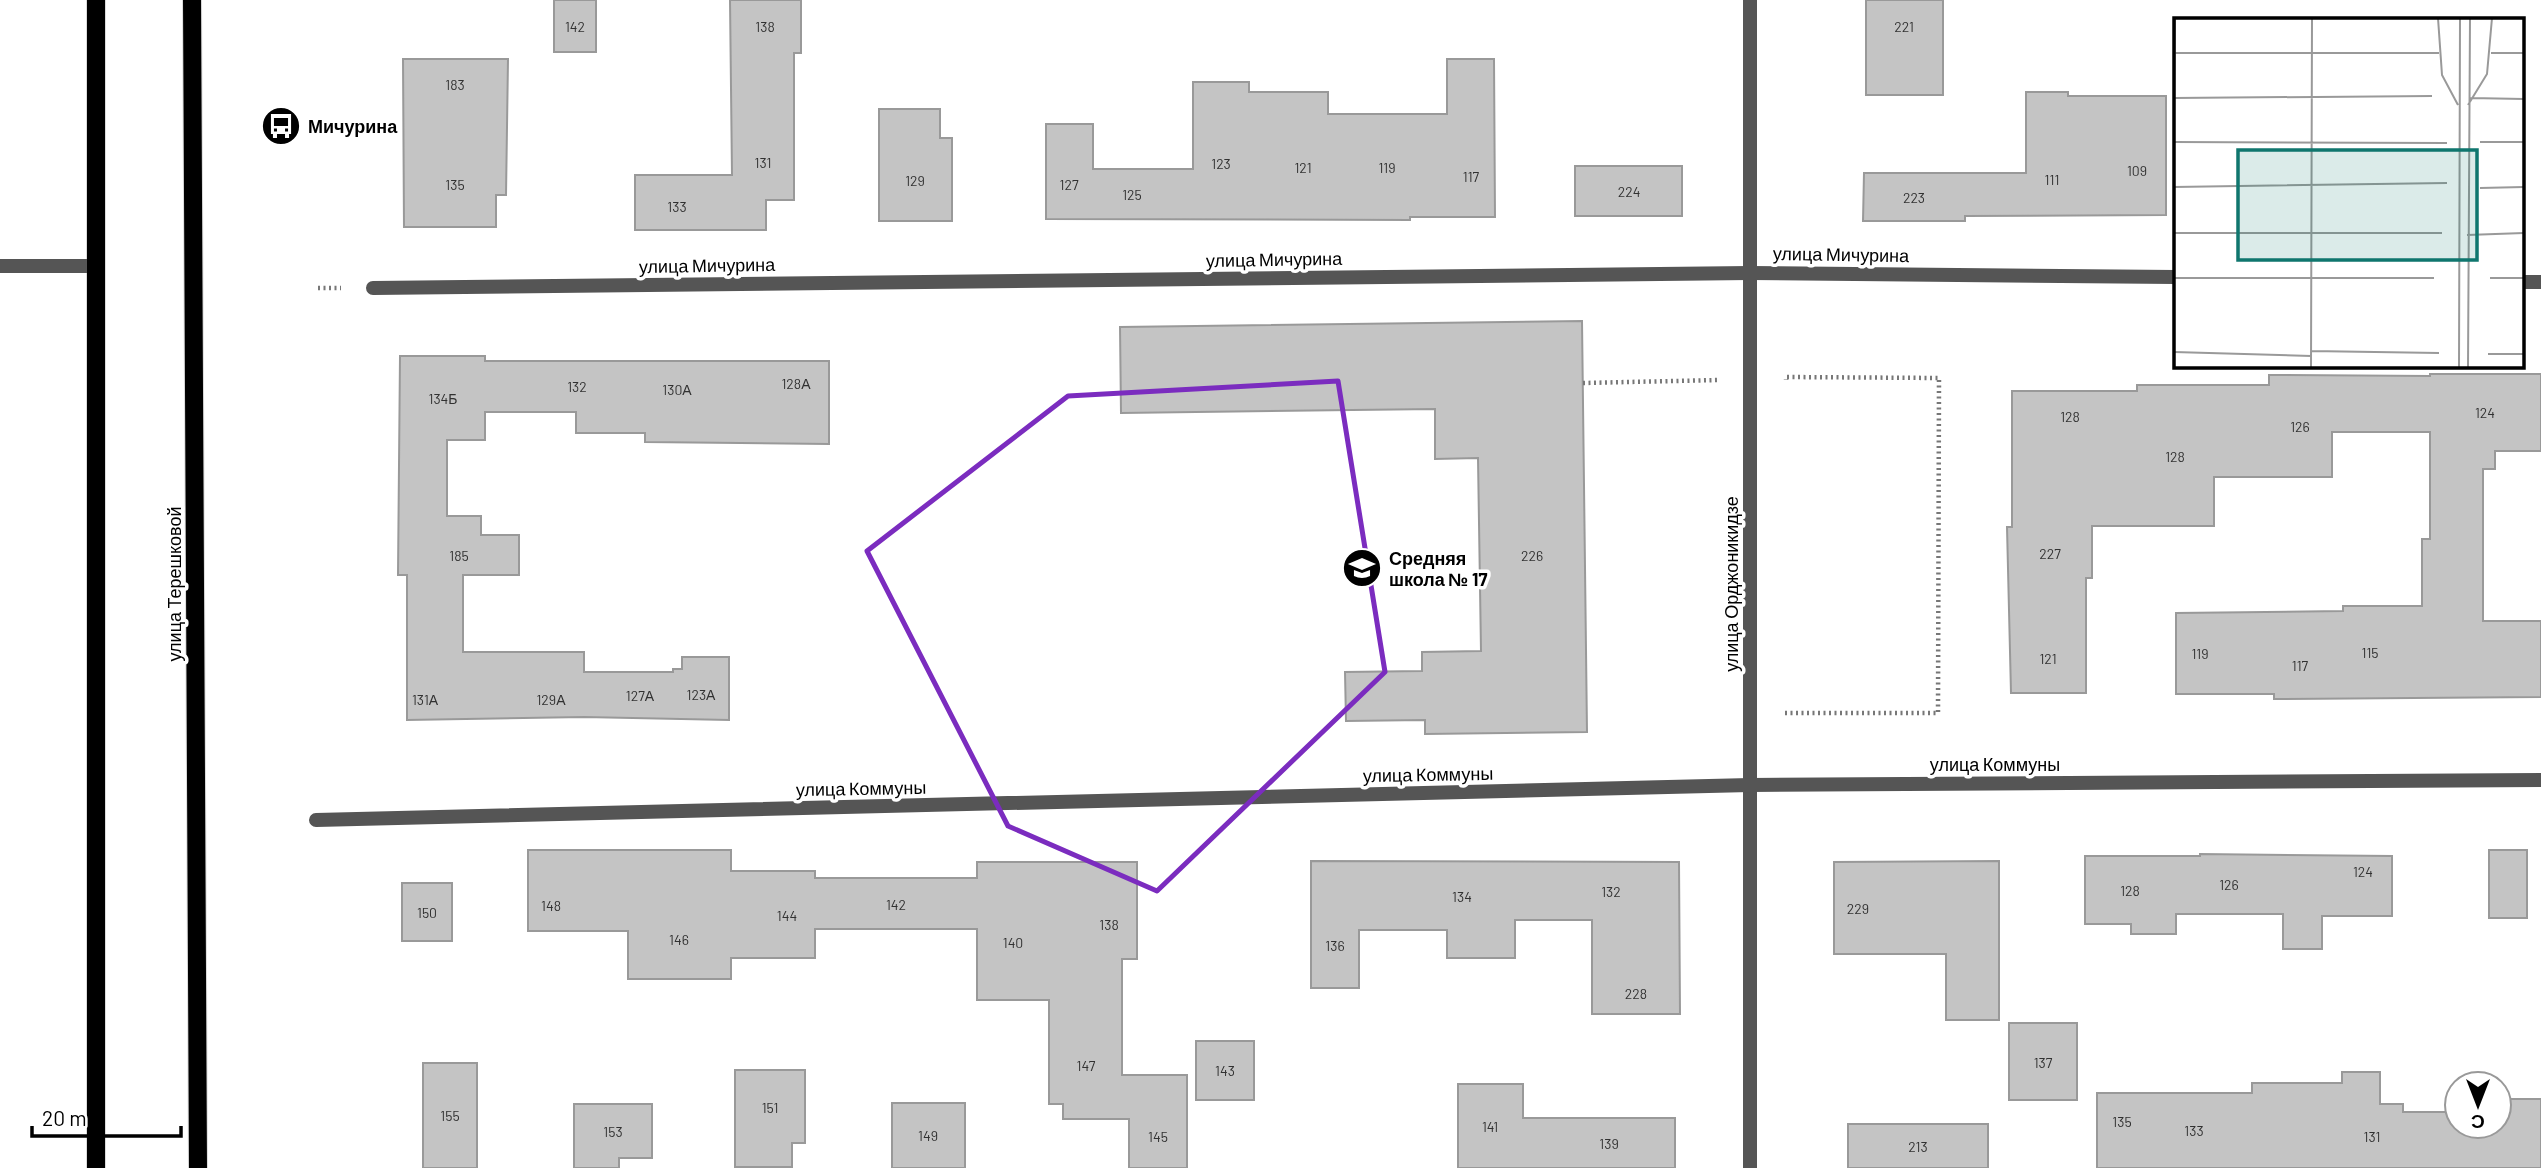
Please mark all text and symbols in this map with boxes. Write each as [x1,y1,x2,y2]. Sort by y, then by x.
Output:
house number: 142 [565,18,585,35]
house number: 138 [755,18,775,35]
house number: 221 [1894,18,1914,35]
inset map [2174,18,2524,368]
house number: 183 [445,76,465,93]
bus stop icon: Мичурина [260,105,302,147]
place label: Мичурина [308,115,398,137]
house number: 131 [755,154,771,171]
house number: 123 [1211,155,1231,172]
house number: 121 [1294,159,1312,176]
house number: 119 [1378,159,1396,176]
house number: 109 [2127,162,2147,179]
house number: 117 [1463,168,1480,185]
house number: 111 [2045,171,2059,188]
house number: 129 [905,172,925,189]
house number: 135 [445,176,465,193]
house number: 127 [1059,176,1079,193]
house number: 224 [1618,183,1640,200]
house number: 125 [1122,186,1142,203]
house number: 223 [1903,189,1925,206]
house number: 133 [667,198,687,215]
street label: улица Мичурина [1773,242,1910,266]
street label: улица Мичурина [1206,247,1343,271]
street label: улица Мичурина [639,253,776,277]
house number: 128А [781,375,811,392]
house number: 132 [567,378,587,395]
house number: 130А [662,381,692,398]
house number: 134Б [428,390,458,407]
house number: 124 [2475,404,2495,421]
house number: 128 [2060,408,2080,425]
house number: 126 [2290,418,2310,435]
house number: 128 [2165,448,2185,465]
street label: улица Орджоникидзе [1720,496,1742,672]
street label: улица Терешковой [163,506,185,662]
house number: 227 [2039,545,2061,562]
house number: 185 [449,547,469,564]
school or university icon: Средняя школа № 17 [1341,547,1383,589]
place label: Средняя школа № 17 [1389,547,1487,590]
house number: 226 [1521,547,1543,564]
house number: 115 [2361,644,2379,661]
house number: 119 [2191,645,2209,662]
house number: 121 [2039,650,2057,667]
house number: 117 [2292,657,2309,674]
house number: 123А [687,686,716,703]
house number: 127А [626,687,655,704]
house number: 131А [412,691,439,708]
house number: 129А [536,691,566,708]
street label: улица Коммуны [1930,753,2060,775]
street label: улица Коммуны [1363,762,1493,786]
street label: улица Коммуны [796,776,926,800]
house number: 124 [2353,863,2373,880]
house number: 126 [2219,876,2239,893]
house number: 128 [2120,882,2140,899]
house number: 132 [1601,883,1621,900]
house number: 134 [1452,888,1472,905]
house number: 142 [886,896,906,913]
house number: 148 [541,897,561,914]
house number: 229 [1847,900,1869,917]
house number: 150 [417,904,437,921]
house number: 144 [777,907,797,924]
house number: 138 [1099,916,1119,933]
house number: 146 [669,931,689,948]
house number: 140 [1003,934,1023,951]
house number: 136 [1325,937,1345,954]
house number: 228 [1625,985,1647,1002]
house number: 137 [2034,1054,2053,1071]
house number: 147 [1077,1057,1096,1074]
house number: 143 [1215,1062,1235,1079]
north arrow [2443,1070,2513,1140]
scale bar [32,1094,180,1138]
house number: 151 [762,1099,778,1116]
text: 20 m [42,1105,87,1130]
house number: 155 [440,1107,460,1124]
text: С [2471,1111,2485,1134]
house number: 135 [2112,1113,2132,1130]
house number: 141 [1482,1118,1498,1135]
house number: 133 [2184,1122,2204,1139]
house number: 153 [603,1123,623,1140]
house number: 149 [918,1127,938,1144]
house number: 145 [1148,1128,1168,1145]
house number: 131 [2364,1128,2380,1145]
house number: 139 [1599,1135,1619,1152]
house number: 213 [1908,1138,1928,1155]

